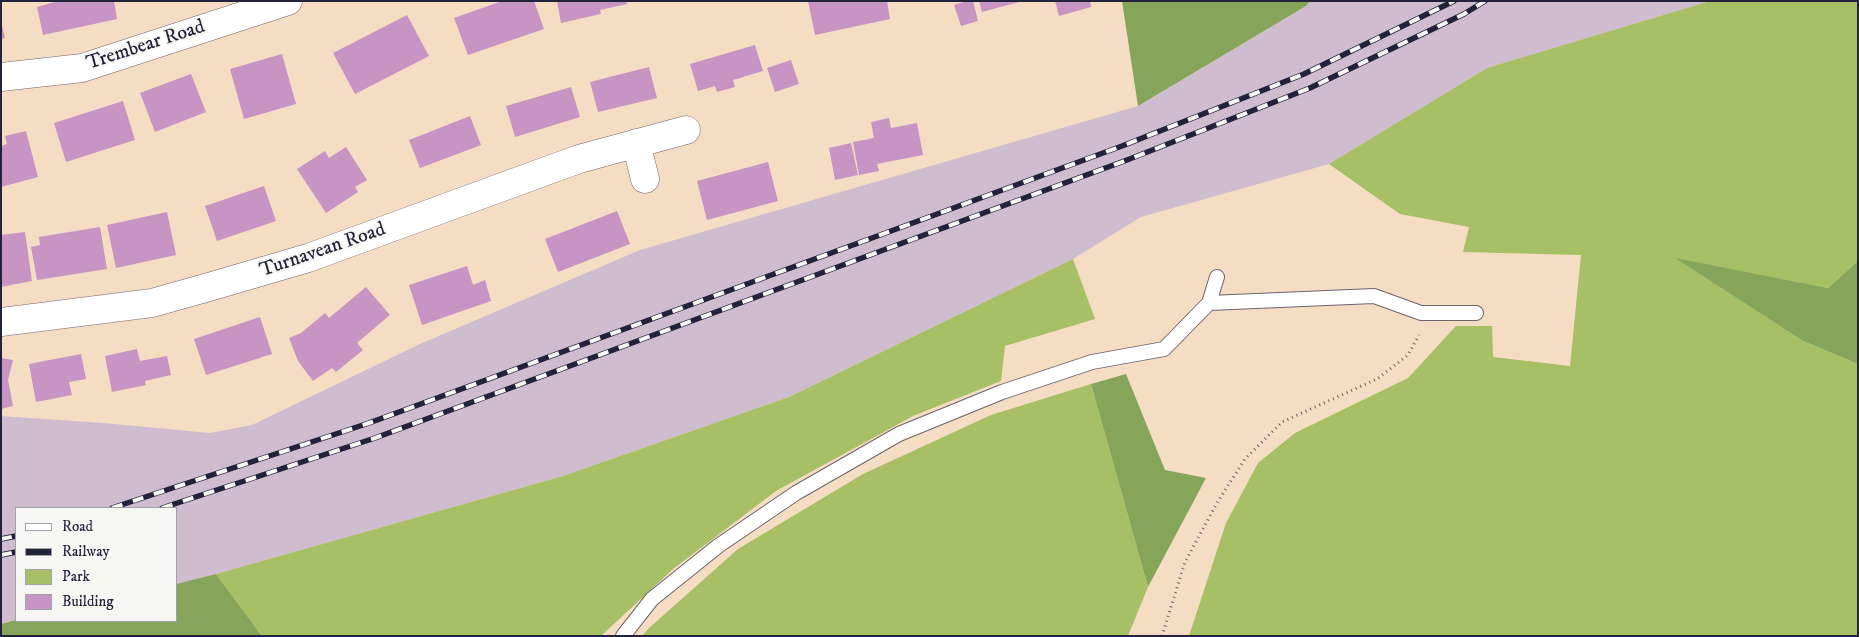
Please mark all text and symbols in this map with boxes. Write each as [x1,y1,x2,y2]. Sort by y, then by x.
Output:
street label: Trembear Road [84,16,208,76]
street label: Turnavean Road [257,218,389,284]
legend [15,507,178,622]
text: Road [62,517,93,536]
text: Railway [62,542,110,561]
text: Park [62,567,90,586]
text: Building [62,592,114,611]

